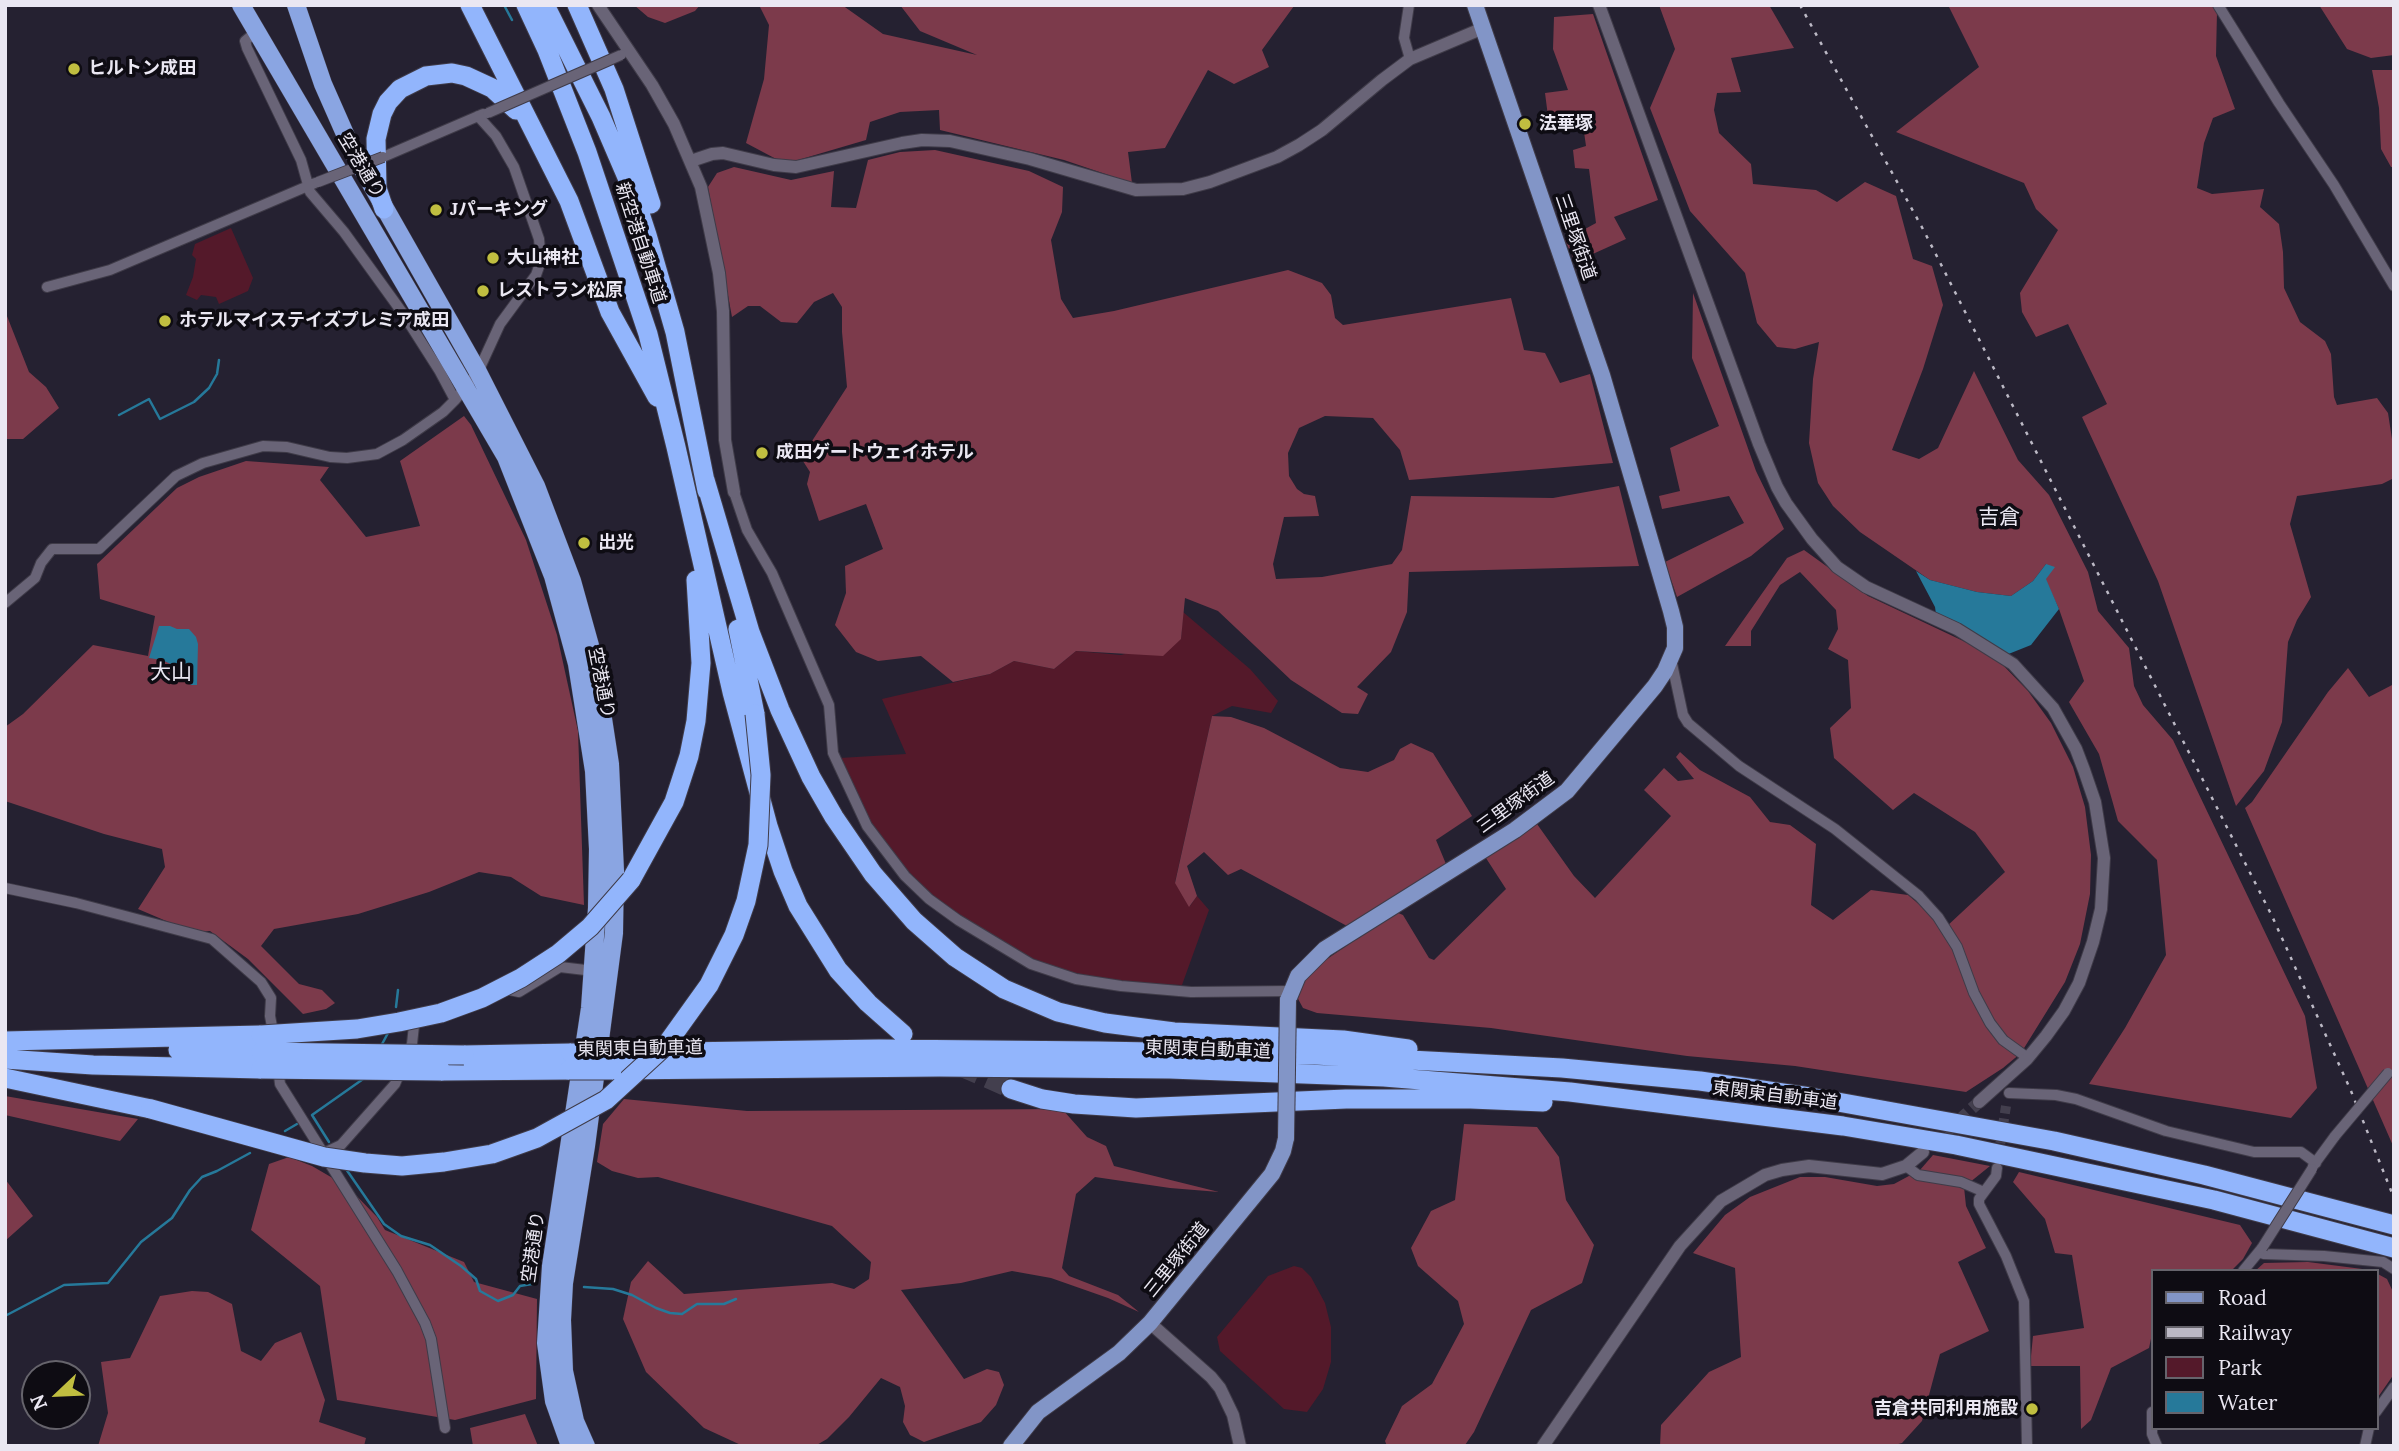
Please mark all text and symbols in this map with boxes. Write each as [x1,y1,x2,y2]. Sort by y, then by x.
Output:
place label: ヒルトン成田 [88,58,196,80]
marker: ヒルトン成田 [66,61,82,77]
place label: 法華塚 [1539,113,1593,135]
marker: 法華塚 [1517,116,1533,132]
street label: 空港通り [333,130,389,202]
street label: 新空港自動車道 [610,180,670,306]
street label: 三里塚街道 [1550,191,1600,283]
place label: Jパーキング [450,199,548,221]
marker: Jパーキング [428,202,444,218]
place label: 大山神社 [507,247,579,269]
marker: 大山神社 [485,250,501,266]
place label: レストラン松原 [497,280,623,302]
marker: レストラン松原 [475,283,491,299]
place label: ホテルマイステイズプレミア成田 [179,310,449,332]
marker: ホテルマイステイズプレミア成田 [157,313,173,329]
place label: 成田ゲートウェイホテル [776,442,974,464]
marker: 成田ゲートウェイホテル [754,445,770,461]
district label: 吉倉 [1978,505,2020,531]
place label: 出光 [598,532,634,554]
marker: 出光 [576,535,592,551]
street label: 空港通り [584,646,618,720]
district label: 大山 [150,660,192,686]
street label: 三里塚街道 [1473,768,1559,838]
street label: 東関東自動車道 [577,1037,703,1061]
street label: 東関東自動車道 [1145,1037,1271,1063]
street label: 東関東自動車道 [1711,1078,1839,1114]
street label: 空港通り [518,1210,550,1284]
street label: 三里塚街道 [1140,1218,1214,1302]
legend [2150,1269,2378,1430]
text: Road [2218,1284,2267,1311]
text: Railway [2218,1319,2292,1346]
text: Park [2218,1354,2262,1381]
north arrow [21,1360,91,1430]
text: Water [2218,1389,2277,1416]
text: N [25,1391,52,1414]
place label: 吉倉共同利用施設 [1874,1398,2018,1420]
marker: 吉倉共同利用施設 [2024,1401,2040,1417]

